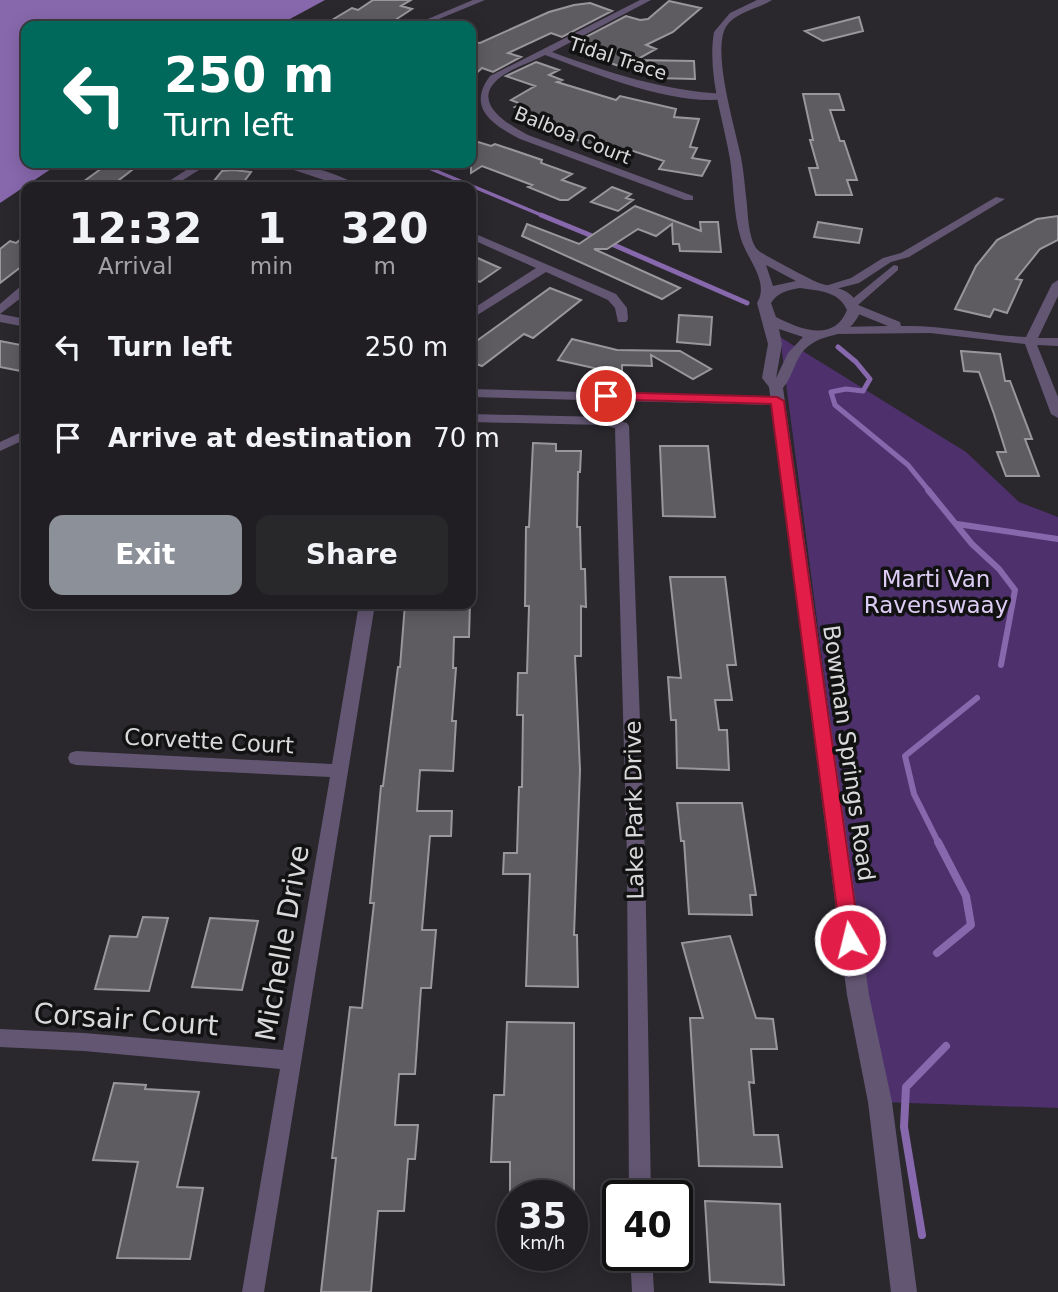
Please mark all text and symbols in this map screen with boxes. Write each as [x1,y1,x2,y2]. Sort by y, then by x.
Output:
street label: Tidal Trace [565,32,670,84]
text: 250 m [164,47,334,104]
icon: left [49,49,140,140]
street label: Balboa Court [512,102,634,168]
text: Turn left [164,106,294,144]
text: 12:32 [69,204,202,253]
text: 1 [257,204,286,253]
text: 320 [341,204,428,253]
text: Arrival [98,253,173,279]
text: min [250,253,293,279]
text: m [373,253,396,279]
icon: left [49,328,87,366]
text: Turn left [108,332,232,362]
text: 250 m [365,332,448,362]
pin [576,366,636,426]
icon: arrive [587,377,625,415]
icon: arrive [49,419,87,457]
text: Arrive at destination [108,423,412,453]
text: 70 m [433,423,500,453]
button: Exit [49,515,242,595]
button: Share [256,515,448,595]
park label: Marti Van Ravenswaay [864,566,1008,618]
street label: Bowman Springs Road [818,623,880,883]
street label: Lake Park Drive [619,720,649,900]
street label: Corvette Court [123,724,295,758]
street label: Michelle Drive [249,842,316,1044]
position arrow [813,903,887,977]
street label: Corsair Court [33,997,219,1042]
speed limit sign: 40 [602,1180,693,1271]
text: 35 [518,1196,567,1236]
text: km/h [520,1232,565,1253]

